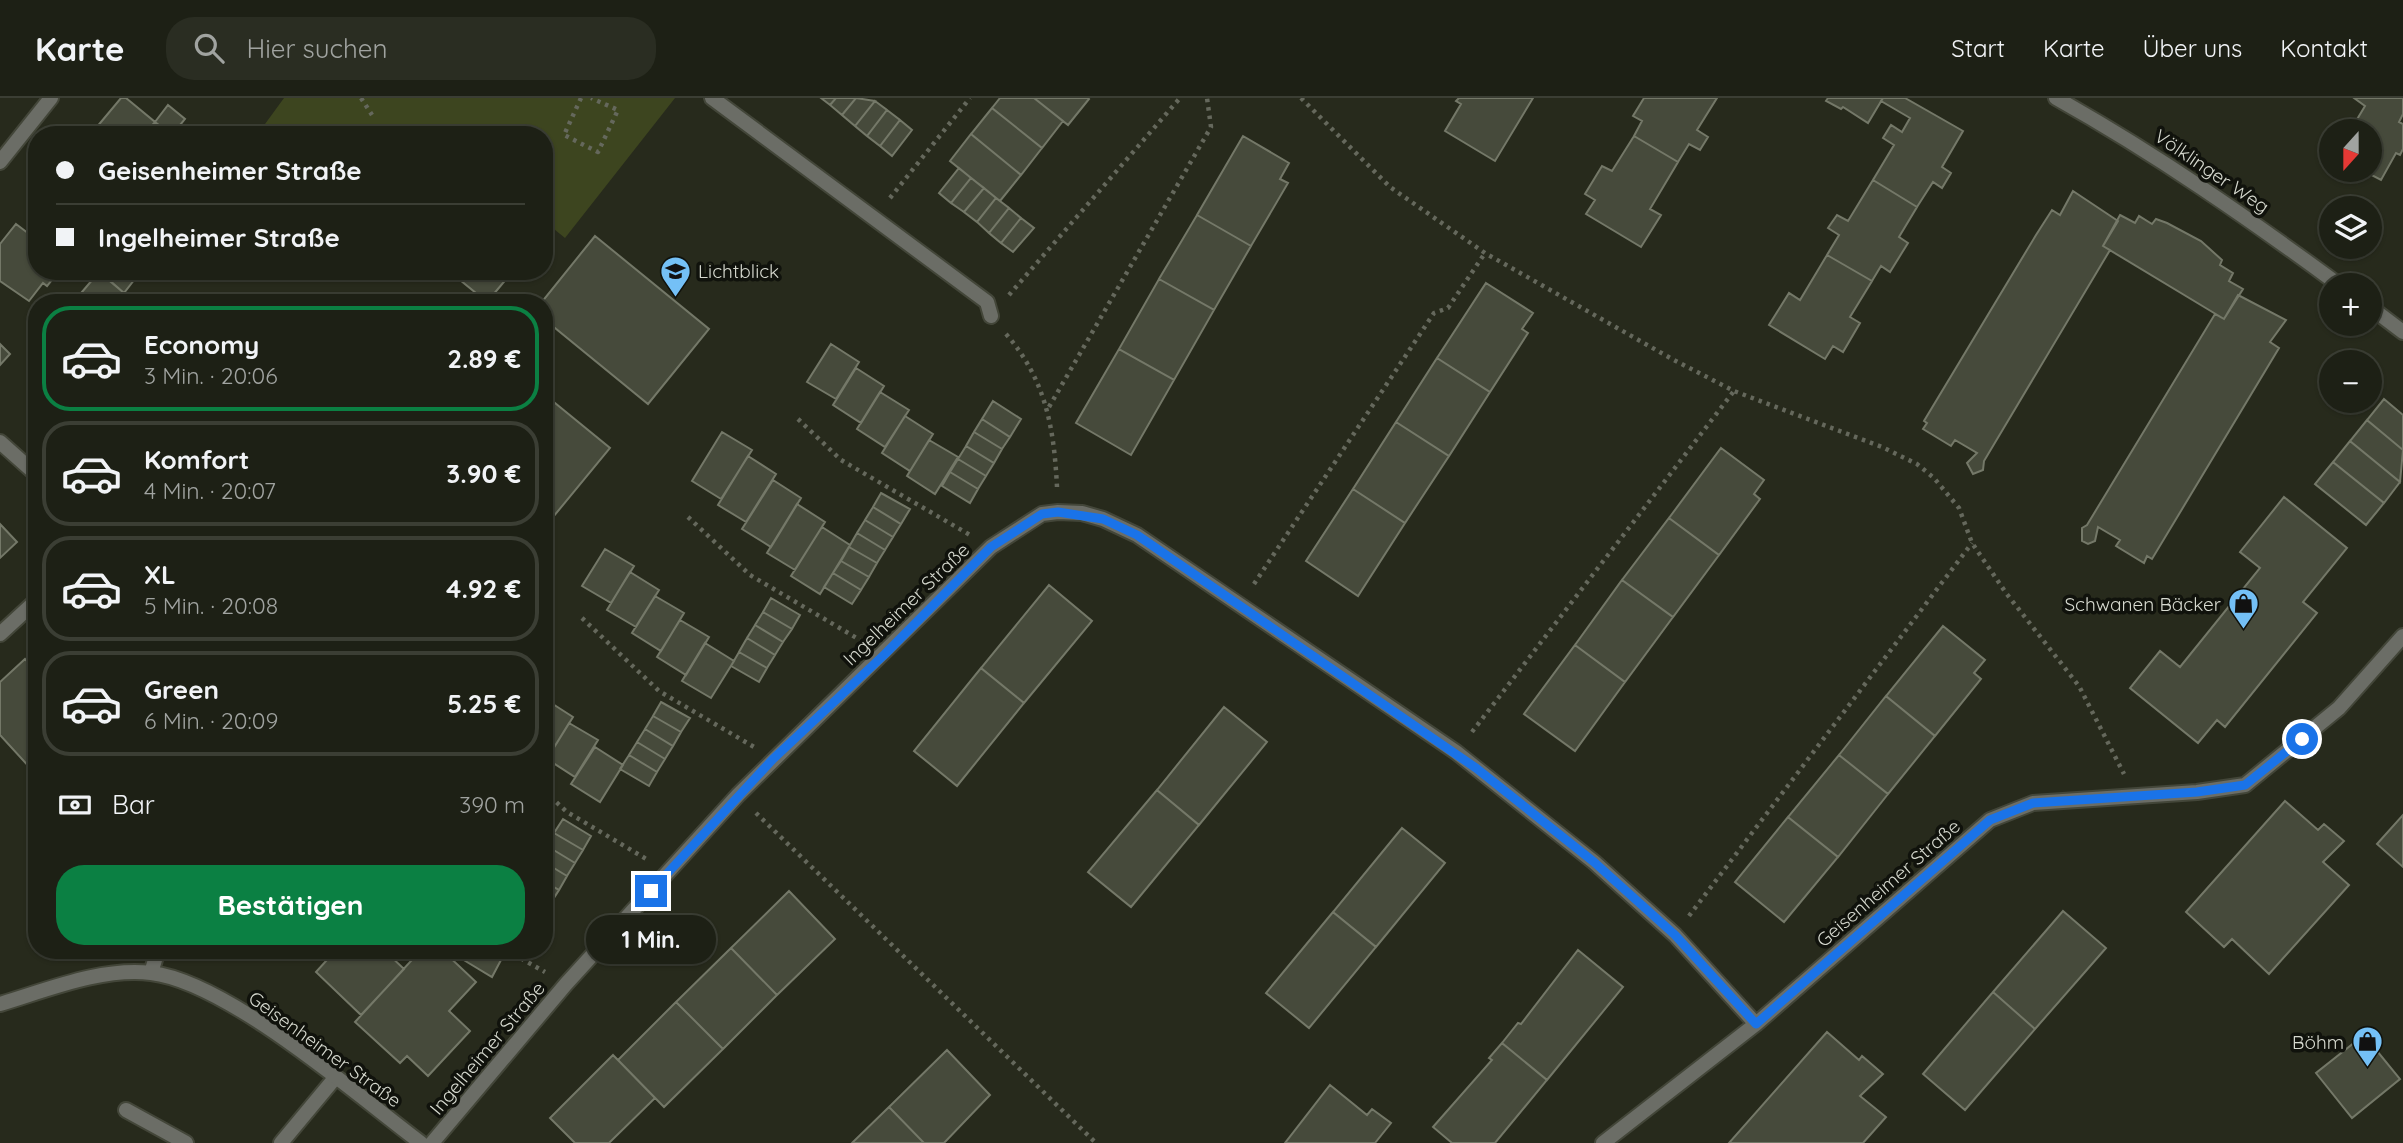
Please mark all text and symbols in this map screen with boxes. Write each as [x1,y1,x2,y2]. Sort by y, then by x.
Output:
search box [166,17,656,80]
text: Karte [35,28,124,69]
icon: search [190,29,228,67]
text: Hier suchen [246,32,388,65]
text: Start [1951,33,2005,63]
text: Karte [2043,33,2104,63]
text: Über uns [2142,33,2242,63]
text: Kontakt [2280,33,2368,63]
north arrow [2319,119,2382,182]
map controls [2319,119,2382,413]
street label: Völklinger Weg [2150,124,2274,218]
text: Geisenheimer Straße [98,154,362,187]
button: layers [2319,196,2382,259]
text: Ingelheimer Straße [98,221,340,254]
school or university icon: Lichtblick [658,254,692,298]
place label: Lichtblick [698,259,779,283]
button: + [2319,273,2382,336]
icon: car [60,327,123,390]
text: Economy [144,328,259,361]
text: 2.89 € [447,342,521,375]
button: − [2319,350,2382,413]
text: 3 Min. · 20:06 [144,361,278,390]
icon: car [60,442,123,505]
text: Komfort [144,443,249,476]
text: 3.90 € [446,457,521,490]
text: 4 Min. · 20:07 [144,476,276,505]
street label: Ingelheimer Straße [838,538,974,670]
icon: car [60,557,123,620]
text: XL [144,558,176,591]
text: 4.92 € [446,572,521,605]
shop icon: Schwanen Bäcker [2227,587,2261,631]
text: 5 Min. · 20:08 [144,591,278,620]
place label: Schwanen Bäcker [2064,592,2222,616]
icon: car [60,672,123,735]
text: Green [144,673,219,706]
text: 5.25 € [447,687,521,720]
text: 6 Min. · 20:09 [144,706,278,735]
route start [2286,723,2318,755]
icon: cash [56,786,94,824]
text: Bar [112,788,155,821]
text: 390 m [459,790,525,819]
street label: Geisenheimer Straße [1811,814,1965,952]
button: Bestätigen [56,865,525,945]
route end [635,875,667,907]
callout: 1 Min. [586,916,716,964]
text: 1 Min. [621,925,681,954]
street label: Ingelheimer Straße [424,977,550,1119]
street label: Geisenheimer Straße [244,986,406,1112]
shop icon: Böhm [2350,1025,2384,1069]
place label: Böhm [2292,1030,2344,1054]

